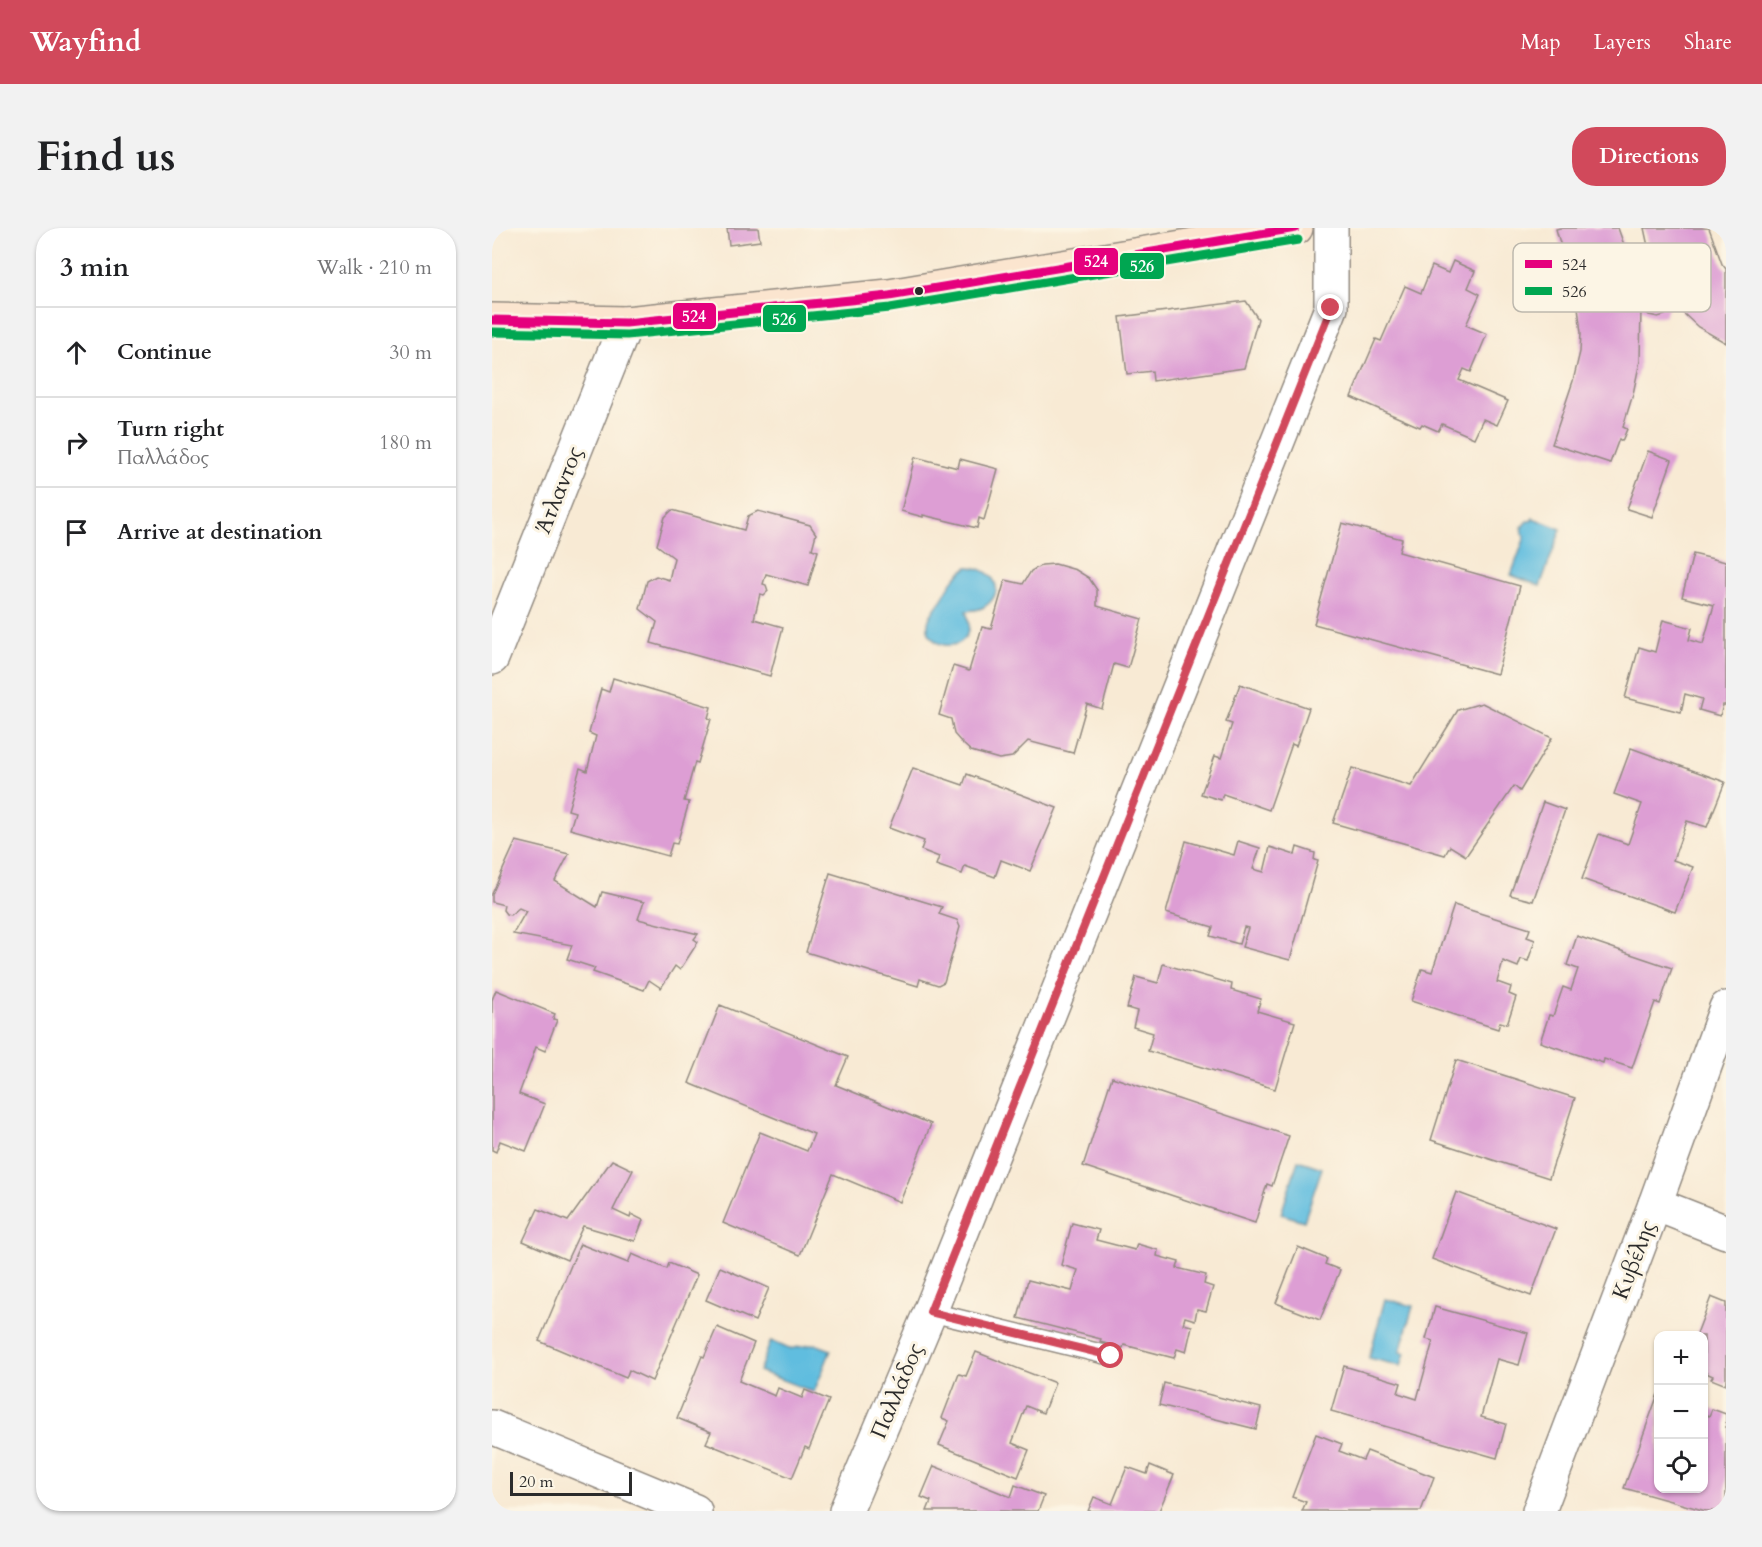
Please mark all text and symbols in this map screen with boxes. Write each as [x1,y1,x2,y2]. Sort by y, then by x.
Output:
text: Wayfind [30,23,141,61]
text: Map [1521,28,1561,57]
text: Layers [1594,28,1651,57]
text: Share [1684,28,1732,57]
button: Directions [1572,127,1726,186]
text: Find us [36,128,176,185]
legend [1513,243,1711,312]
line badge: 524 [1073,247,1119,276]
text: 3 min [60,250,129,285]
text: 524 [1084,251,1108,273]
line badge: 526 [1119,252,1165,280]
text: Walk · 210 m [317,254,432,281]
text: 524 [1562,254,1587,276]
text: 526 [1130,256,1154,278]
text: 526 [1562,281,1587,303]
unlabelled marker [913,285,925,297]
route end [1317,294,1343,320]
line badge: 524 [672,302,717,330]
line badge: 526 [762,304,807,333]
text: 524 [682,306,706,328]
text: 526 [772,309,796,331]
icon: ahead [60,336,93,369]
text: Continue [117,337,212,367]
text: 30 m [389,339,432,366]
text: Turn right [117,414,224,444]
icon: right [60,426,93,459]
text: 180 m [379,429,432,456]
street label: Άτλαντος [528,442,590,538]
text: Παλλάδος [117,444,209,471]
icon: arrive [60,516,93,549]
text: Arrive at destination [117,517,322,547]
street label: Κυβέλης [1605,1216,1663,1304]
map controls [1654,1331,1708,1493]
button: + [1654,1331,1708,1385]
street label: Παλλάδος [863,1339,931,1443]
route start [1097,1342,1123,1368]
button: − [1654,1385,1708,1439]
button: locate [1654,1439,1708,1493]
scale bar [510,1469,632,1496]
text: 20 m [519,1471,553,1493]

